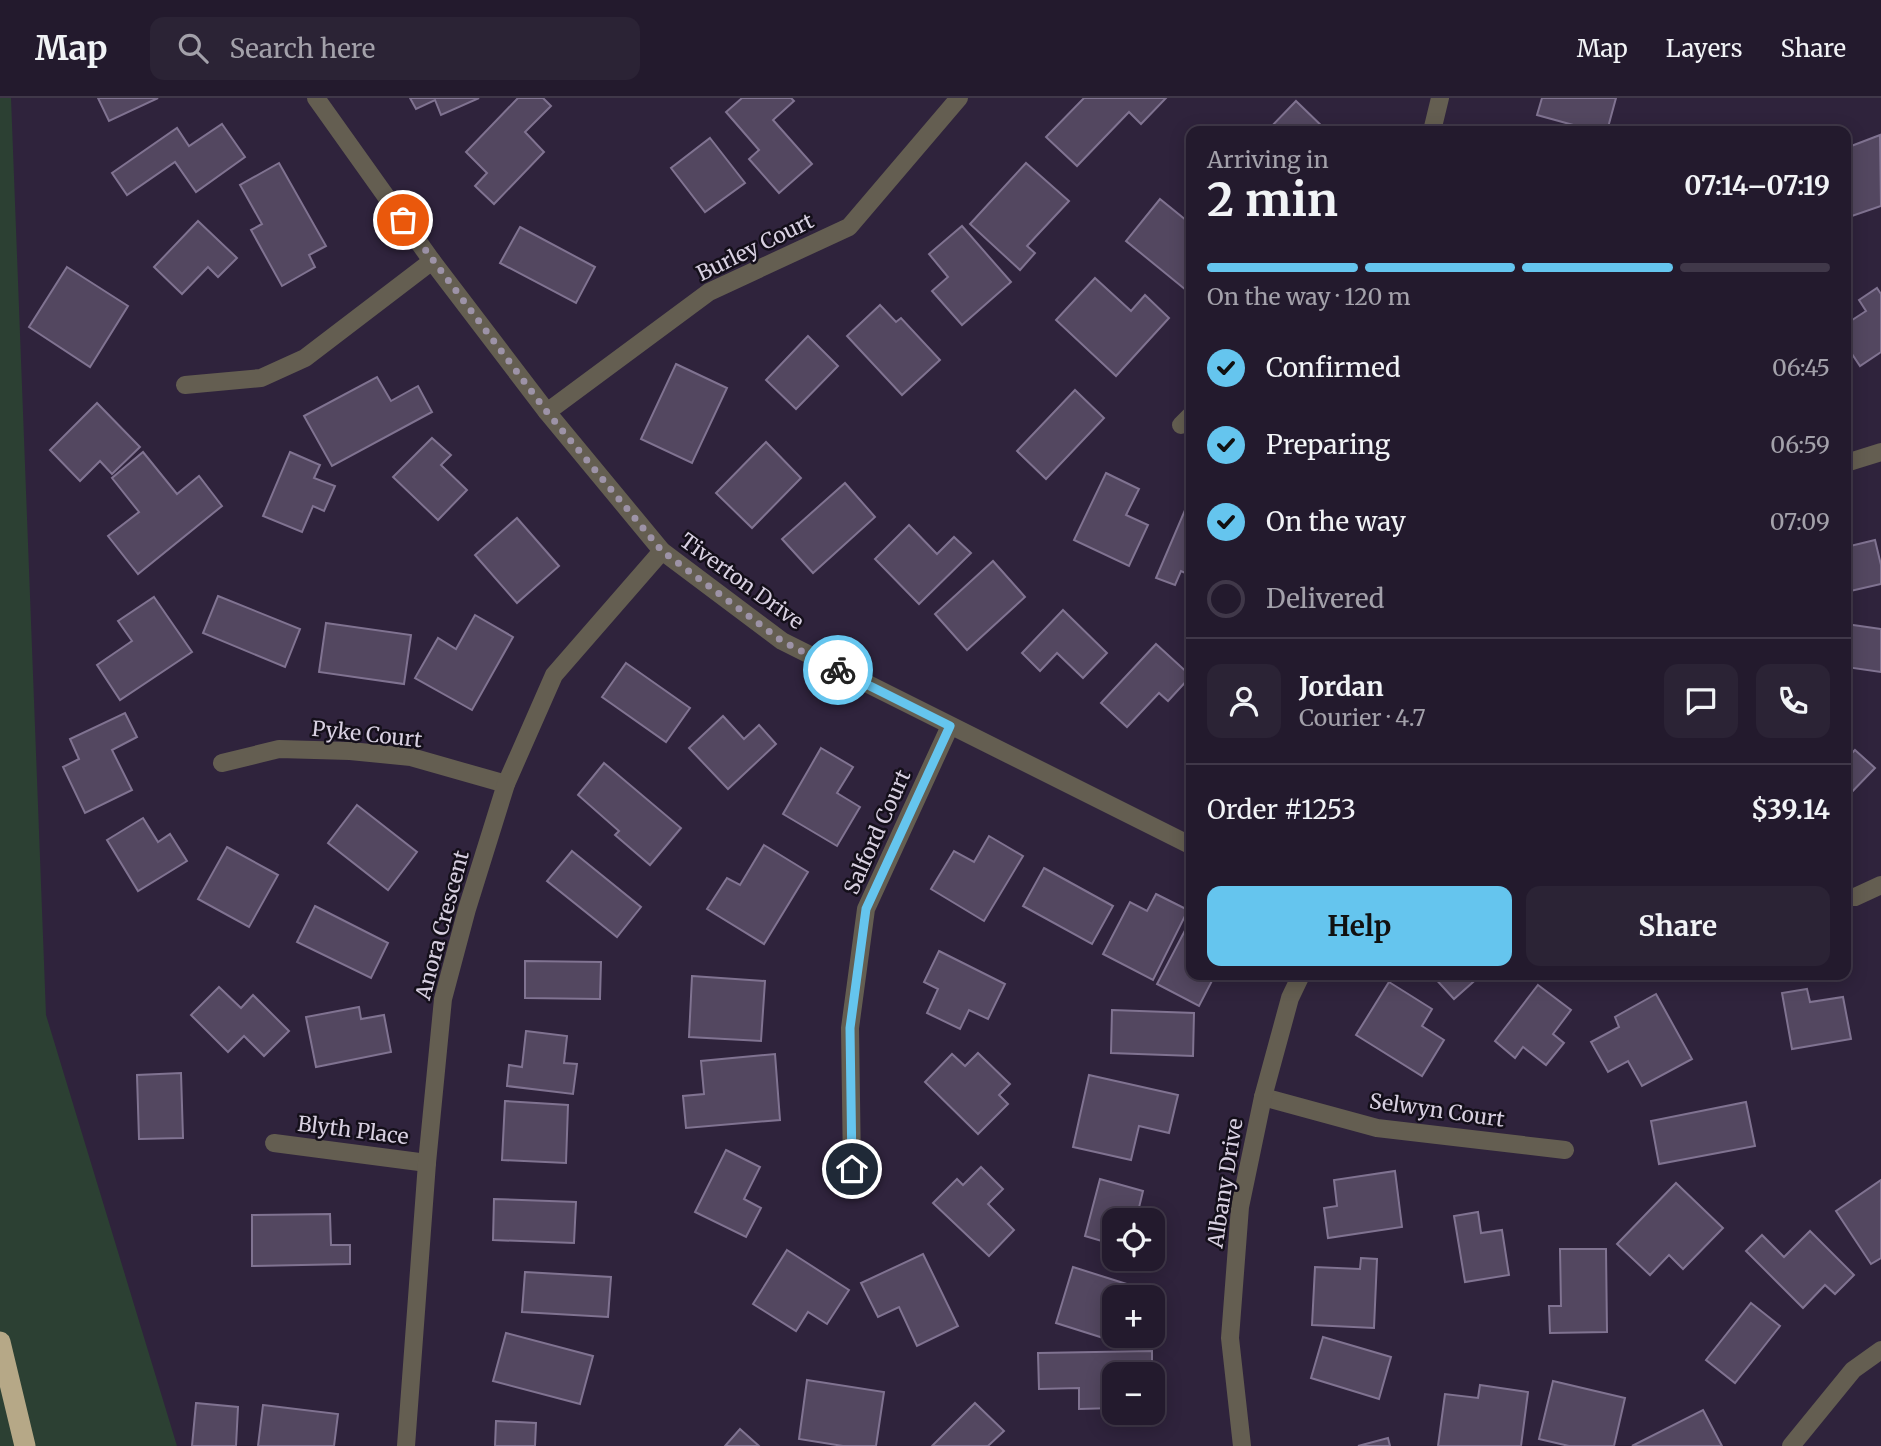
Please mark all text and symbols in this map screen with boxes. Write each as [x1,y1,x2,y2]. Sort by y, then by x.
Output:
search box [150,17,640,80]
text: Map [35,28,108,69]
icon: search [174,29,212,67]
text: Search here [230,32,375,65]
text: Map [1577,33,1628,64]
text: Layers [1666,33,1742,64]
text: Share [1780,33,1846,64]
text: Arriving in [1207,145,1329,174]
text: 07:14–07:19 [1684,169,1830,202]
text: 2 min [1207,171,1338,229]
pin [373,190,433,250]
icon: bag [384,201,422,239]
street label: Burley Court [692,207,818,287]
text: On the way · 120 m [1207,282,1411,311]
icon: check [1207,349,1245,387]
text: Confirmed [1266,351,1401,384]
text: 06:45 [1772,353,1830,382]
icon: check [1207,426,1245,464]
text: Preparing [1266,428,1390,461]
text: 06:59 [1770,430,1830,459]
icon: check [1207,503,1245,541]
text: On the way [1266,505,1406,538]
text: 07:09 [1770,507,1830,536]
street label: Tiverton Drive [675,527,809,635]
text: Delivered [1266,582,1385,615]
courier [803,635,873,705]
icon: bike [819,651,857,689]
button: person [1207,664,1281,738]
button: chat [1664,664,1738,738]
button: phone [1756,664,1830,738]
text: Jordan [1299,670,1384,703]
text: Courier · 4.7 [1299,703,1426,732]
street label: Pyke Court [310,715,424,753]
street label: Salford Court [838,766,916,898]
text: Order #1253 [1207,793,1356,826]
text: $39.14 [1751,793,1830,826]
street label: Anora Crescent [409,847,475,1004]
button: Help [1207,886,1512,966]
button: Share [1526,886,1830,966]
street label: Selwyn Court [1368,1087,1506,1133]
street label: Blyth Place [296,1110,410,1150]
street label: Albany Drive [1201,1116,1249,1251]
pin [822,1139,882,1199]
icon: home [833,1150,871,1188]
map controls [1102,1208,1165,1425]
button: locate [1102,1208,1165,1271]
button: + [1102,1285,1165,1348]
button: − [1102,1362,1165,1425]

